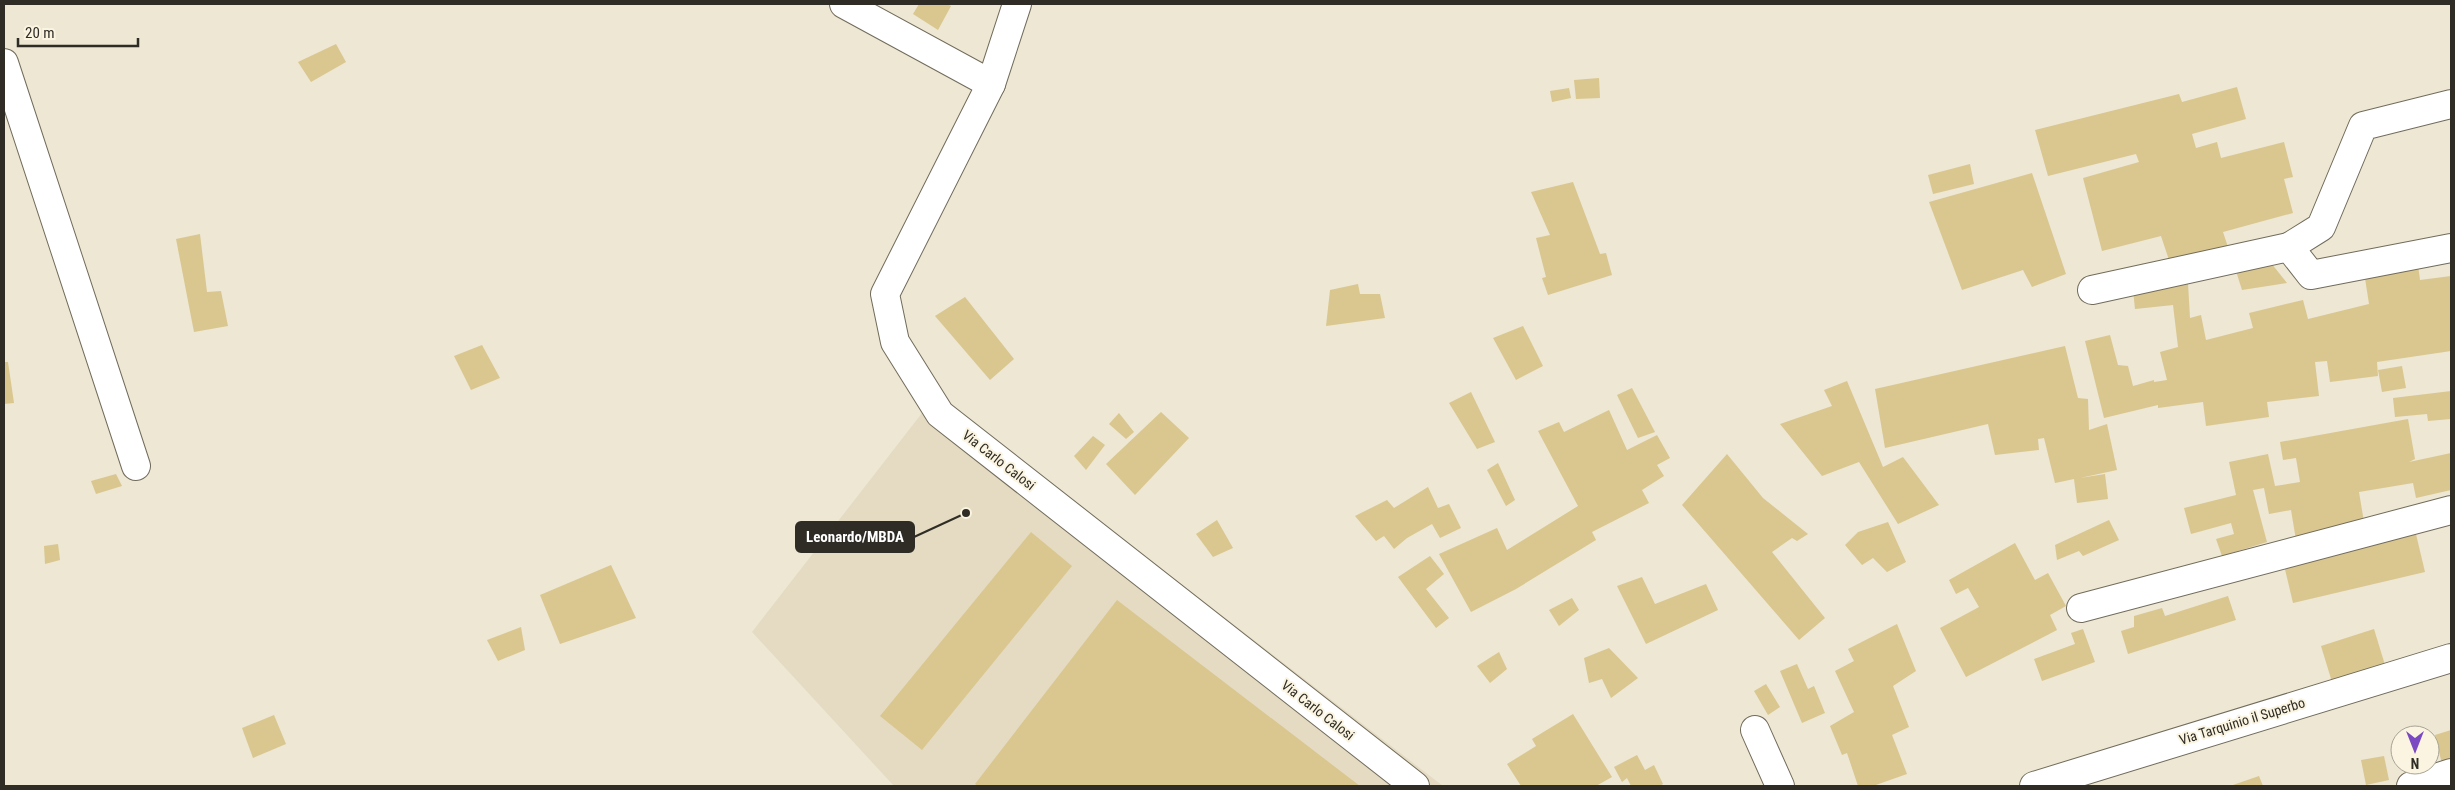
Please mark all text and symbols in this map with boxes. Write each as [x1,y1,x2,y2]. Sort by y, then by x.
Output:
scale bar [18,15,138,47]
text: 20 m [25,24,55,42]
street label: Via Carlo Calosi [959,427,1039,493]
callout: Leonardo/MBDA [796,522,914,552]
text: Leonardo/MBDA [806,528,904,546]
street label: Via Carlo Calosi [1278,677,1358,743]
street label: Via Tarquinio il Superbo [2177,694,2307,748]
north arrow [2390,725,2440,775]
text: N [2411,755,2419,771]

